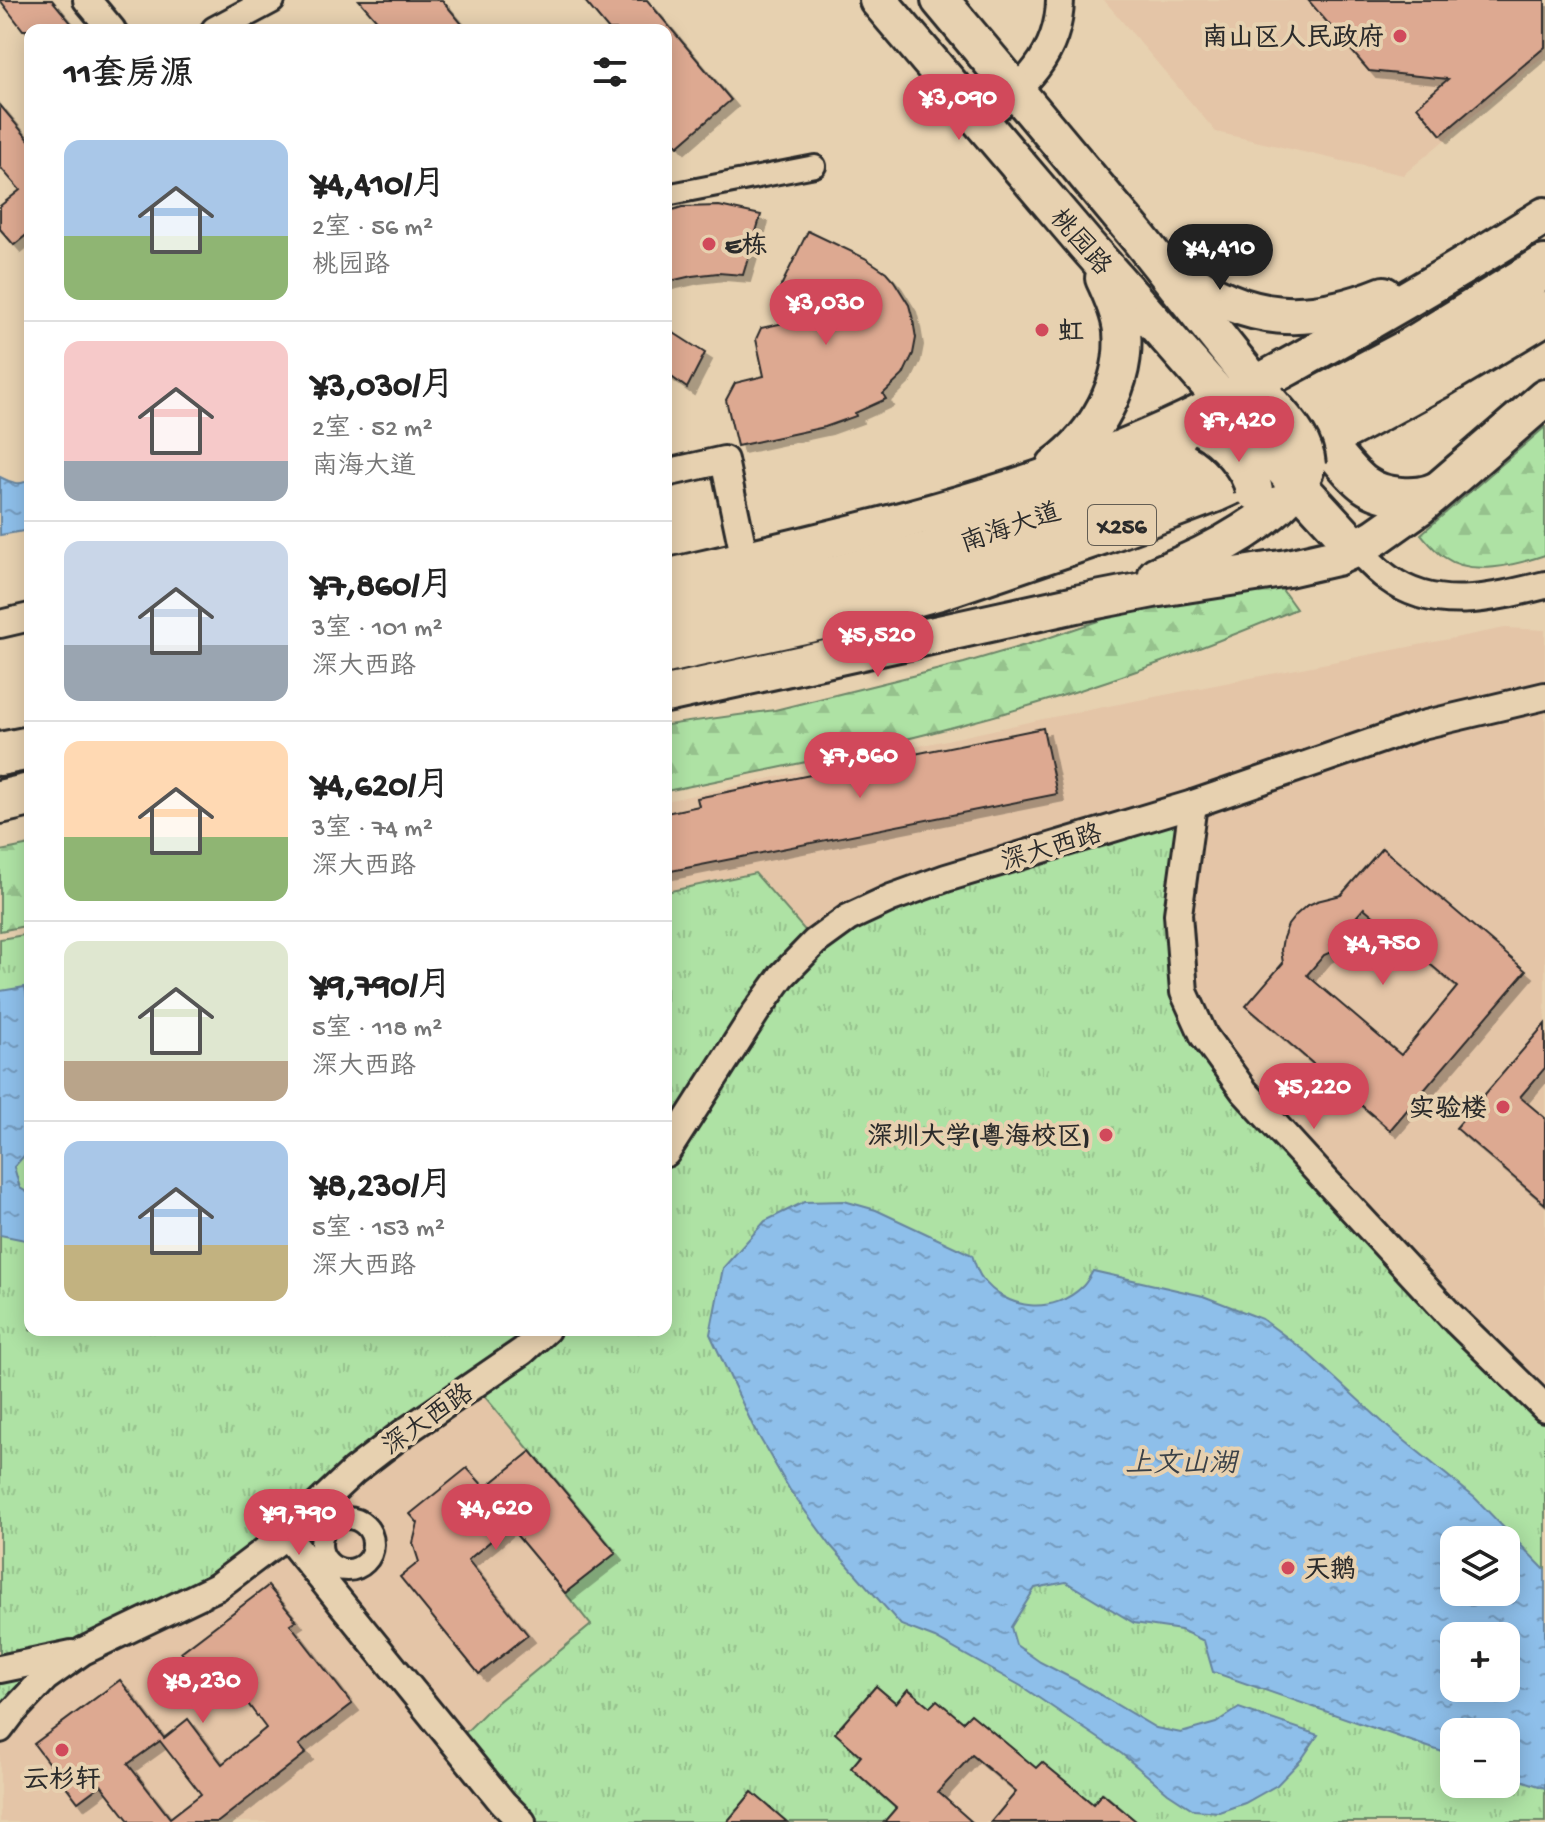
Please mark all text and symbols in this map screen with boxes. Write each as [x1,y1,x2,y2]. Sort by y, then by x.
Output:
place label: 南山区人民政府 [1202,23,1384,56]
marker: 南山区人民政府 [1391,27,1409,45]
icon: filters [588,50,632,94]
text: 11套房源 [64,57,193,97]
pin: ¥3,090 [894,74,1024,142]
text: ¥3,090 [921,84,997,115]
text: ¥4,410/月 [312,167,446,207]
icon: home [128,172,224,268]
street label: 桃园路 [1041,203,1117,284]
text: 2室 · 56 m² [312,214,433,245]
pin: ¥4,410 [1155,224,1285,292]
place label: E栋 [725,232,767,264]
text: ¥4,410 [1185,234,1255,265]
marker: E栋 [700,235,718,253]
text: 桃园路 [312,252,390,283]
pin: ¥3,030 [761,279,891,347]
text: ¥3,030 [788,289,864,320]
place label: 虹 [1058,318,1084,350]
marker: 虹 [1033,321,1051,339]
text: ¥3,030/月 [312,368,455,408]
icon: home [128,373,224,469]
pin: ¥7,420 [1174,396,1304,464]
text: ¥7,420 [1202,406,1276,437]
text: 2室 · 52 m² [312,415,433,446]
text: 南海大道 [312,453,416,484]
street label: 南海大道 [957,497,1066,562]
road number: X256 [1088,505,1156,545]
text: ¥7,860/月 [312,568,453,608]
icon: home [128,573,224,669]
pin: ¥5,520 [813,611,943,679]
text: 3室 · 101 m² [312,615,443,646]
text: ¥5,520 [840,621,916,652]
text: 深大西路 [312,653,416,684]
pin: ¥7,860 [795,732,925,800]
text: ¥7,860 [822,742,898,773]
text: ¥4,620/月 [312,768,450,808]
icon: home [128,773,224,869]
text: 3室 · 74 m² [312,815,433,846]
street label: 深大西路 [997,818,1107,880]
text: 深大西路 [312,853,416,884]
pin: ¥4,750 [1318,919,1448,987]
text: ¥4,750 [1346,929,1420,960]
text: ¥9,790/月 [312,968,452,1008]
icon: home [128,973,224,1069]
text: 5室 · 118 m² [312,1015,442,1046]
text: 深大西路 [312,1053,416,1084]
pin: ¥5,220 [1249,1063,1379,1131]
text: ¥5,220 [1277,1073,1351,1104]
place label: 实验楼 [1409,1094,1487,1127]
marker: 实验楼 [1494,1098,1512,1116]
place label: 深圳大学(粤海校区) [867,1122,1090,1155]
marker: 深圳大学(粤海校区) [1097,1126,1115,1144]
text: ¥8,230/月 [312,1168,453,1208]
icon: home [128,1173,224,1269]
text: 5室 · 153 m² [312,1215,445,1246]
text: 深大西路 [312,1253,416,1284]
street label: 深大西路 [377,1378,481,1464]
water label: 上文山湖 [1125,1448,1240,1482]
pin: ¥4,620 [431,1484,561,1552]
pin: ¥9,790 [234,1489,364,1557]
text: ¥4,620 [459,1494,533,1525]
text: ¥9,790 [262,1499,336,1530]
map controls [1440,1526,1520,1798]
button: layers [1440,1526,1520,1606]
place label: 天鹅 [1304,1555,1356,1588]
marker: 天鹅 [1279,1559,1297,1577]
button: + [1440,1622,1520,1702]
pin: ¥8,230 [138,1657,268,1725]
text: ¥8,230 [165,1667,241,1698]
button: − [1440,1718,1520,1798]
marker: 云杉轩 [53,1741,71,1759]
place label: 云杉轩 [23,1765,101,1798]

